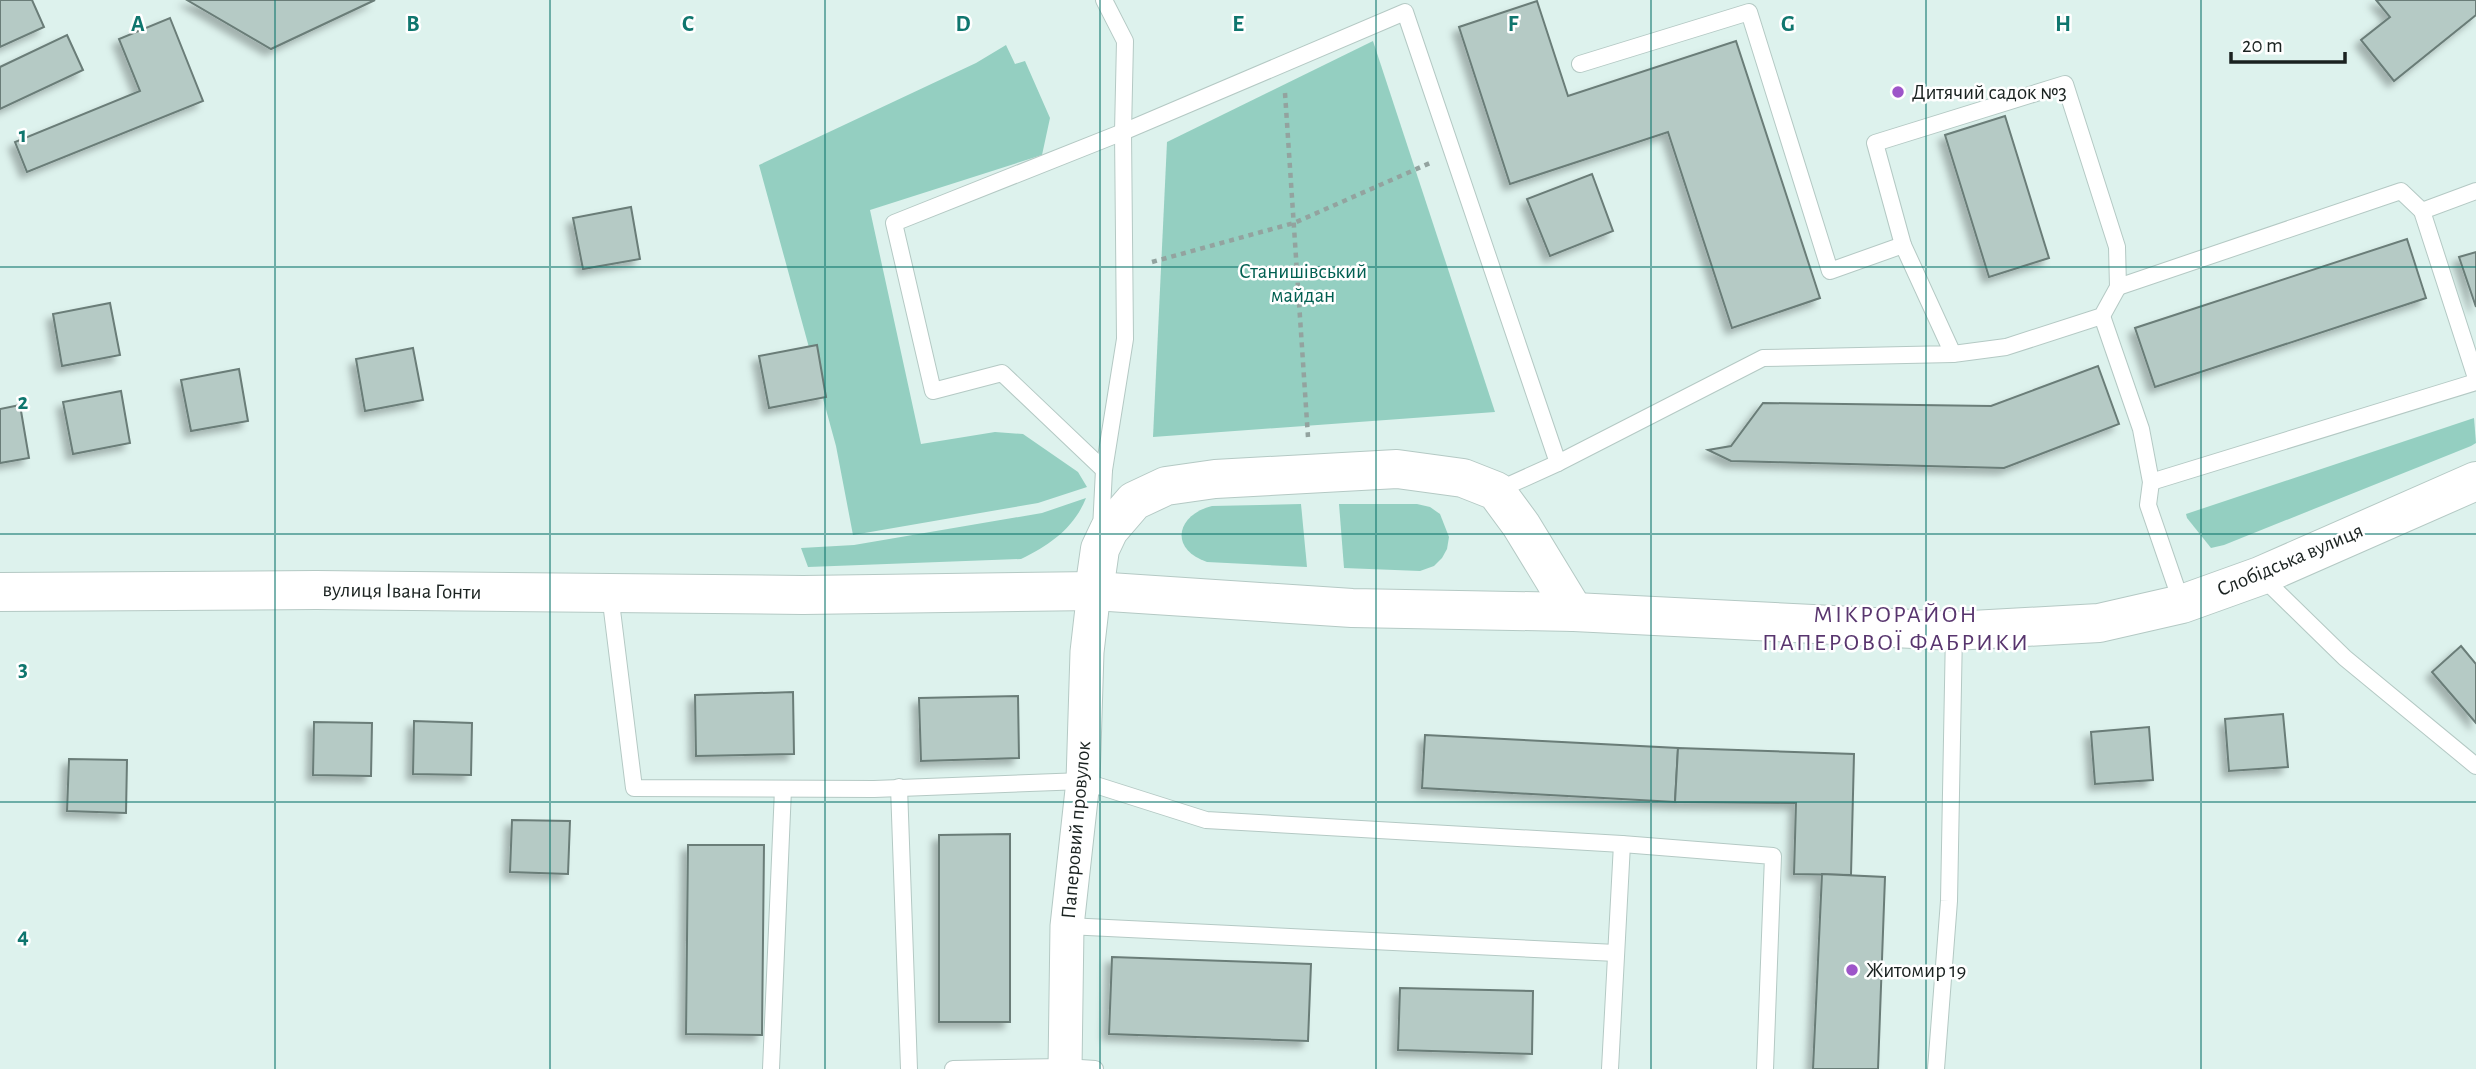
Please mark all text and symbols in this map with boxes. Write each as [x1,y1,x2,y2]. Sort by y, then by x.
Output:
text: A [131,13,145,36]
text: B [406,13,420,36]
text: C [682,13,694,36]
text: D [955,13,971,36]
text: E [1232,13,1244,36]
text: F [1508,13,1519,36]
text: G [1781,13,1795,36]
text: H [2055,13,2071,36]
scale bar [2231,21,2345,65]
text: 20 m [2242,35,2283,56]
place label: Дитячий садок №3 [1912,82,2067,103]
marker: Дитячий садок №3 [1890,84,1906,100]
text: 1 [19,124,27,147]
park label: Станишівський майдан [1239,261,1367,306]
text: 2 [18,391,29,414]
street label: Слобідська вулиця [2214,520,2366,600]
street label: вулиця Івана Гонти [322,579,482,603]
district label: МІКРОРАЙОН ПАПЕРОВОЇ ФАБРИКИ [1762,603,2030,655]
text: 3 [18,658,28,681]
street label: Паперовий провулок [1058,740,1094,920]
text: 4 [17,925,29,948]
place label: Житомир 19 [1866,960,1966,981]
marker: Житомир 19 [1844,962,1860,978]

